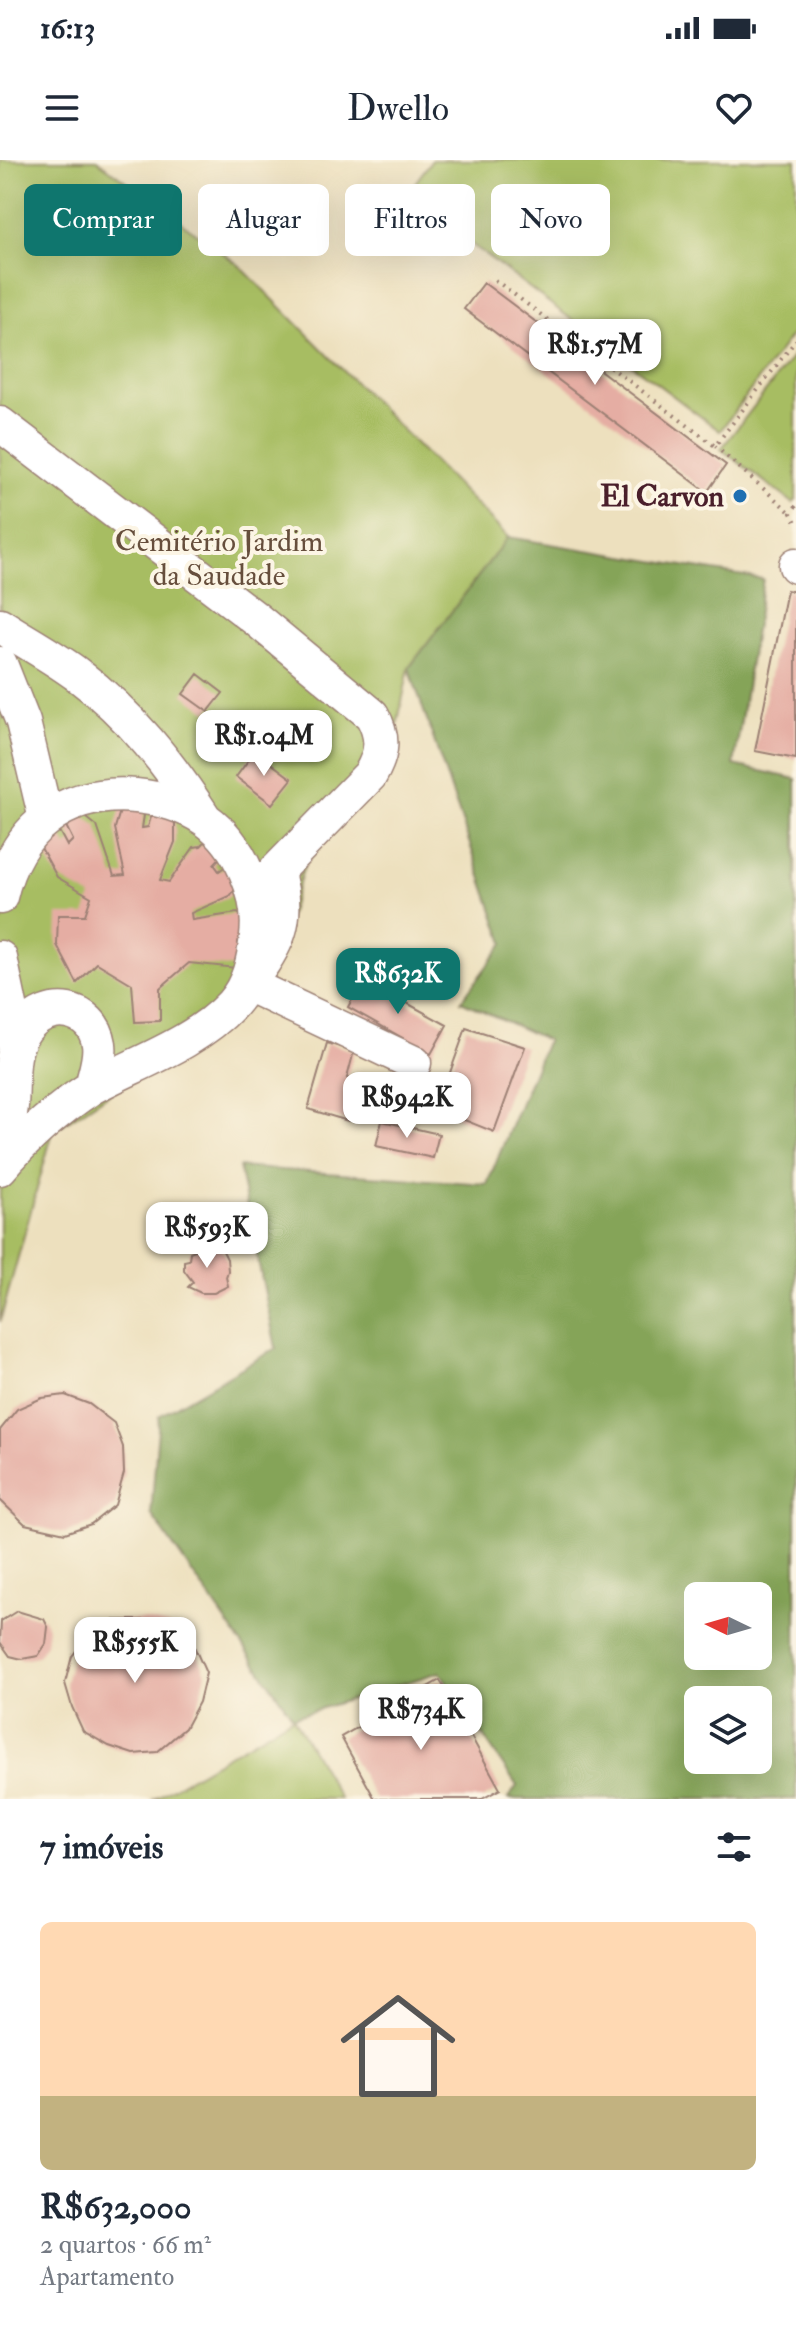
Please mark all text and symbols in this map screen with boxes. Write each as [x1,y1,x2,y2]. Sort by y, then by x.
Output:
text: 16:13 [40,10,95,47]
icon: menu [40,86,84,130]
text: Dwello [347,86,449,131]
icon: heart [712,86,756,130]
chip: Comprar [24,184,182,256]
chip: Alugar [198,184,329,256]
chip: Filtros [345,184,475,256]
chip: Novo [491,184,610,256]
pin: R$1.57M [521,319,669,387]
text: R$1.57M [547,329,643,361]
place label: El Carvon [600,478,725,515]
marker: El Carvon [731,487,749,505]
park label: Cemitério Jardim da Saudade [115,523,323,594]
pin: R$1.04M [190,710,338,778]
text: R$1.04M [214,720,314,752]
pin: R$632K [333,948,463,1016]
text: R$632K [354,958,442,990]
pin: R$942K [342,1072,472,1140]
text: R$942K [361,1082,453,1114]
pin: R$593K [142,1202,272,1270]
text: R$593K [164,1212,250,1244]
north arrow [684,1582,772,1670]
map controls [684,1582,772,1774]
pin: R$555K [70,1617,200,1685]
text: R$555K [92,1627,178,1659]
pin: R$734K [356,1684,486,1752]
button: layers [684,1686,772,1774]
text: R$734K [377,1694,465,1726]
icon: filters [712,1825,756,1869]
text: 7 imóveis [40,1826,163,1869]
icon: home [326,1974,470,2118]
text: R$632,000 [40,2186,191,2229]
text: 2 quartos · 66 m² [40,2229,211,2261]
text: Apartamento [40,2261,174,2293]

